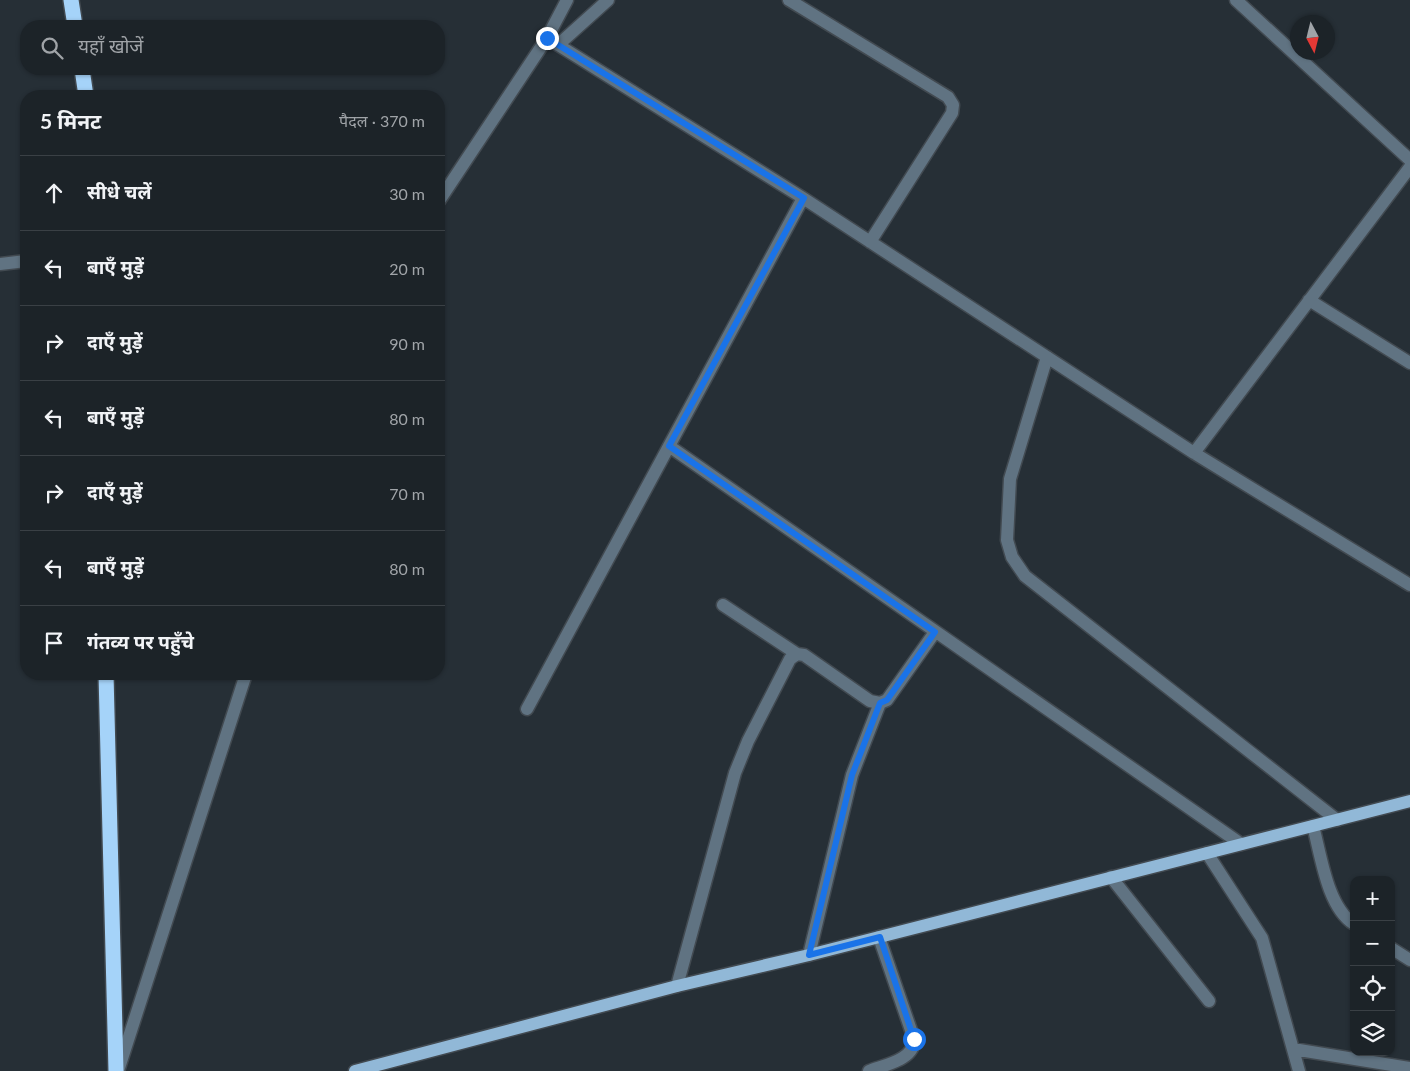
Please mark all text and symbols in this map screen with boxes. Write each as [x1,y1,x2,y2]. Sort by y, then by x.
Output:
north arrow [1290,15,1335,60]
search box [20,20,445,75]
route end [536,27,559,50]
icon: search [38,34,66,62]
text: यहाँ खोजें [78,34,143,57]
text: 5 मिनट [40,108,101,133]
text: पैदल · 370 m [339,111,425,130]
icon: ahead [40,179,68,207]
text: सीधे चलें [87,180,152,203]
text: 30 m [389,184,425,203]
icon: left [40,254,68,282]
text: बाएँ मुड़ें [87,255,144,278]
text: 20 m [389,259,425,278]
icon: right [40,329,68,357]
text: दाएँ मुड़ें [87,330,143,353]
text: 90 m [389,334,425,353]
icon: left [40,404,68,432]
text: बाएँ मुड़ें [87,405,144,428]
text: 80 m [389,409,425,428]
icon: right [40,479,68,507]
text: दाएँ मुड़ें [87,480,143,503]
text: 70 m [389,484,425,503]
icon: left [40,554,68,582]
text: बाएँ मुड़ें [87,555,144,578]
text: 80 m [389,559,425,578]
icon: arrive [40,629,68,657]
text: गंतव्य पर पहुँचे [87,630,194,653]
map controls [1350,876,1395,1056]
button: + [1350,876,1395,921]
button: − [1350,921,1395,966]
button: locate [1350,966,1395,1011]
button: layers [1350,1011,1395,1056]
route start [903,1028,926,1051]

